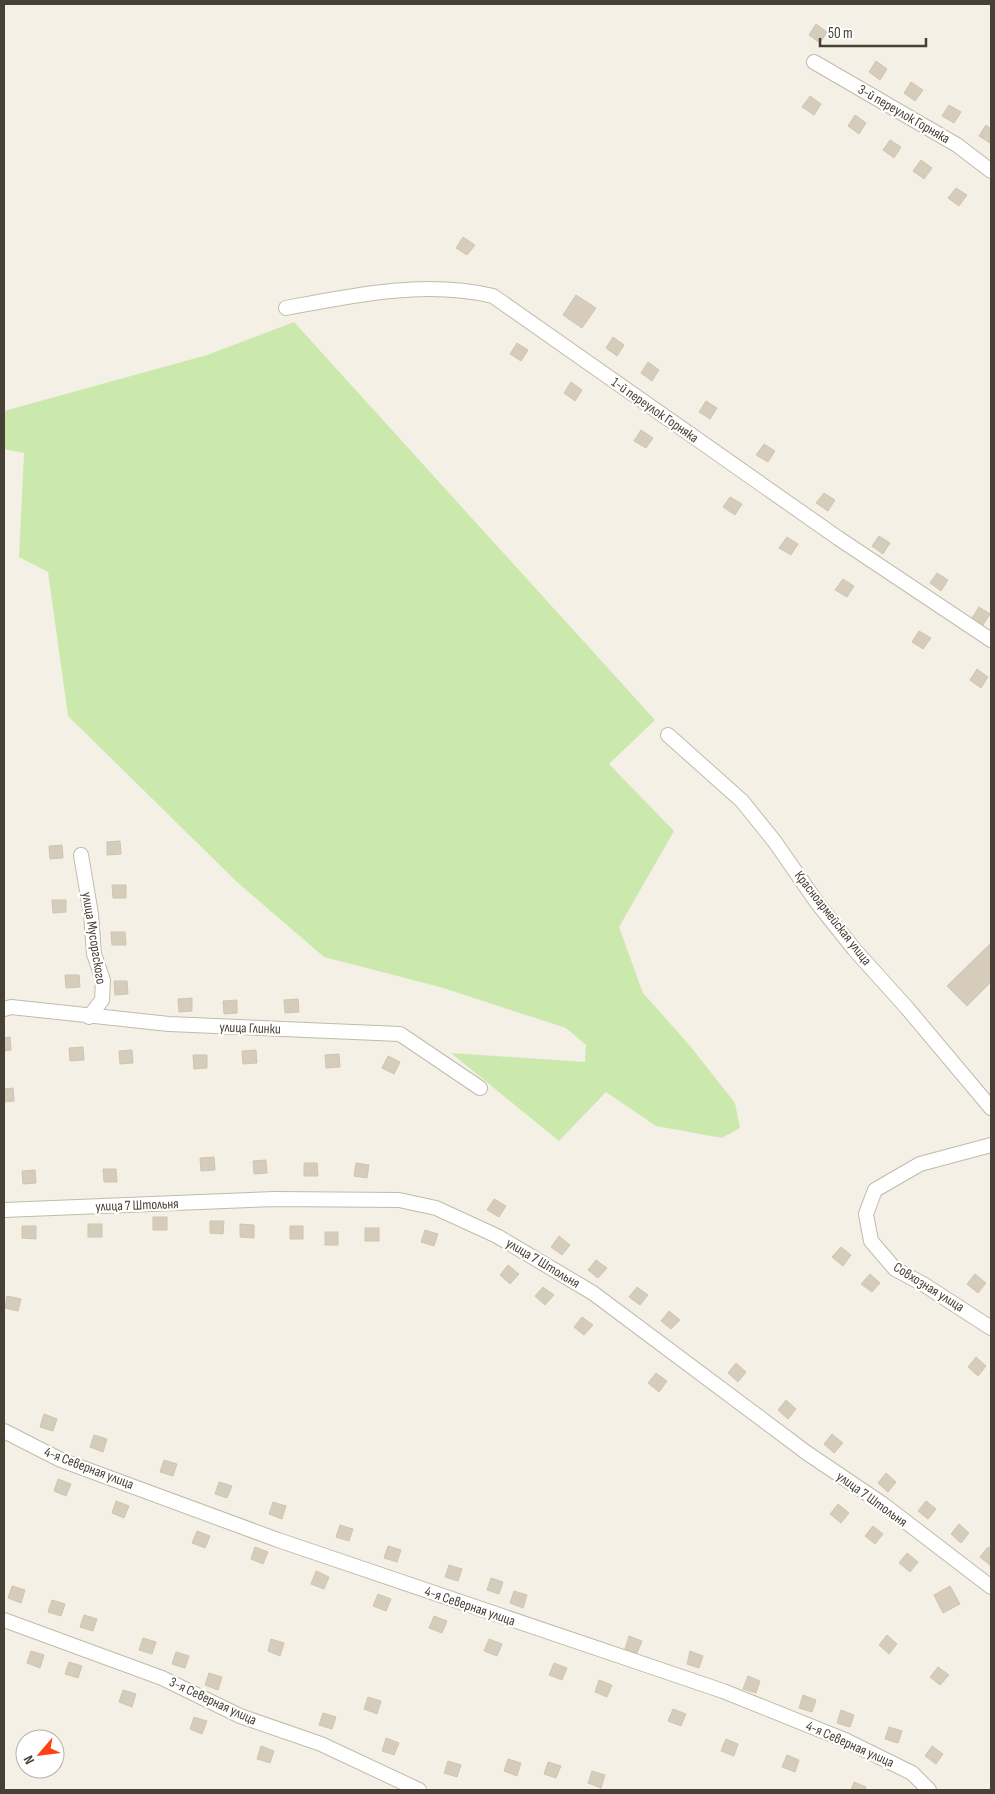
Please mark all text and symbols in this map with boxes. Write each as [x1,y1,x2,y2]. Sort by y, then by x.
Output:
scale bar [820,15,926,47]
text: 50 m [828,24,853,43]
street label: 3-й переулок Горняка [855,81,953,147]
street label: 1-й переулок Горняка [608,374,702,446]
street label: Красноармейская улица [791,867,875,969]
street label: улица Мусоргского [78,891,110,985]
street label: улица Глинки [219,1018,281,1038]
street label: улица 7 Штольня [95,1195,179,1215]
street label: улица 7 Штольня [503,1234,583,1292]
street label: Совхозная улица [890,1258,968,1316]
street label: 4-я Северная улица [42,1443,136,1493]
street label: улица 7 Штольня [833,1468,911,1530]
street label: 4-я Северная улица [423,1583,517,1629]
street label: 3-я Северная улица [167,1673,259,1729]
street label: 4-я Северная улица [803,1717,897,1771]
north arrow [15,1729,65,1779]
text: N [20,1753,38,1767]

